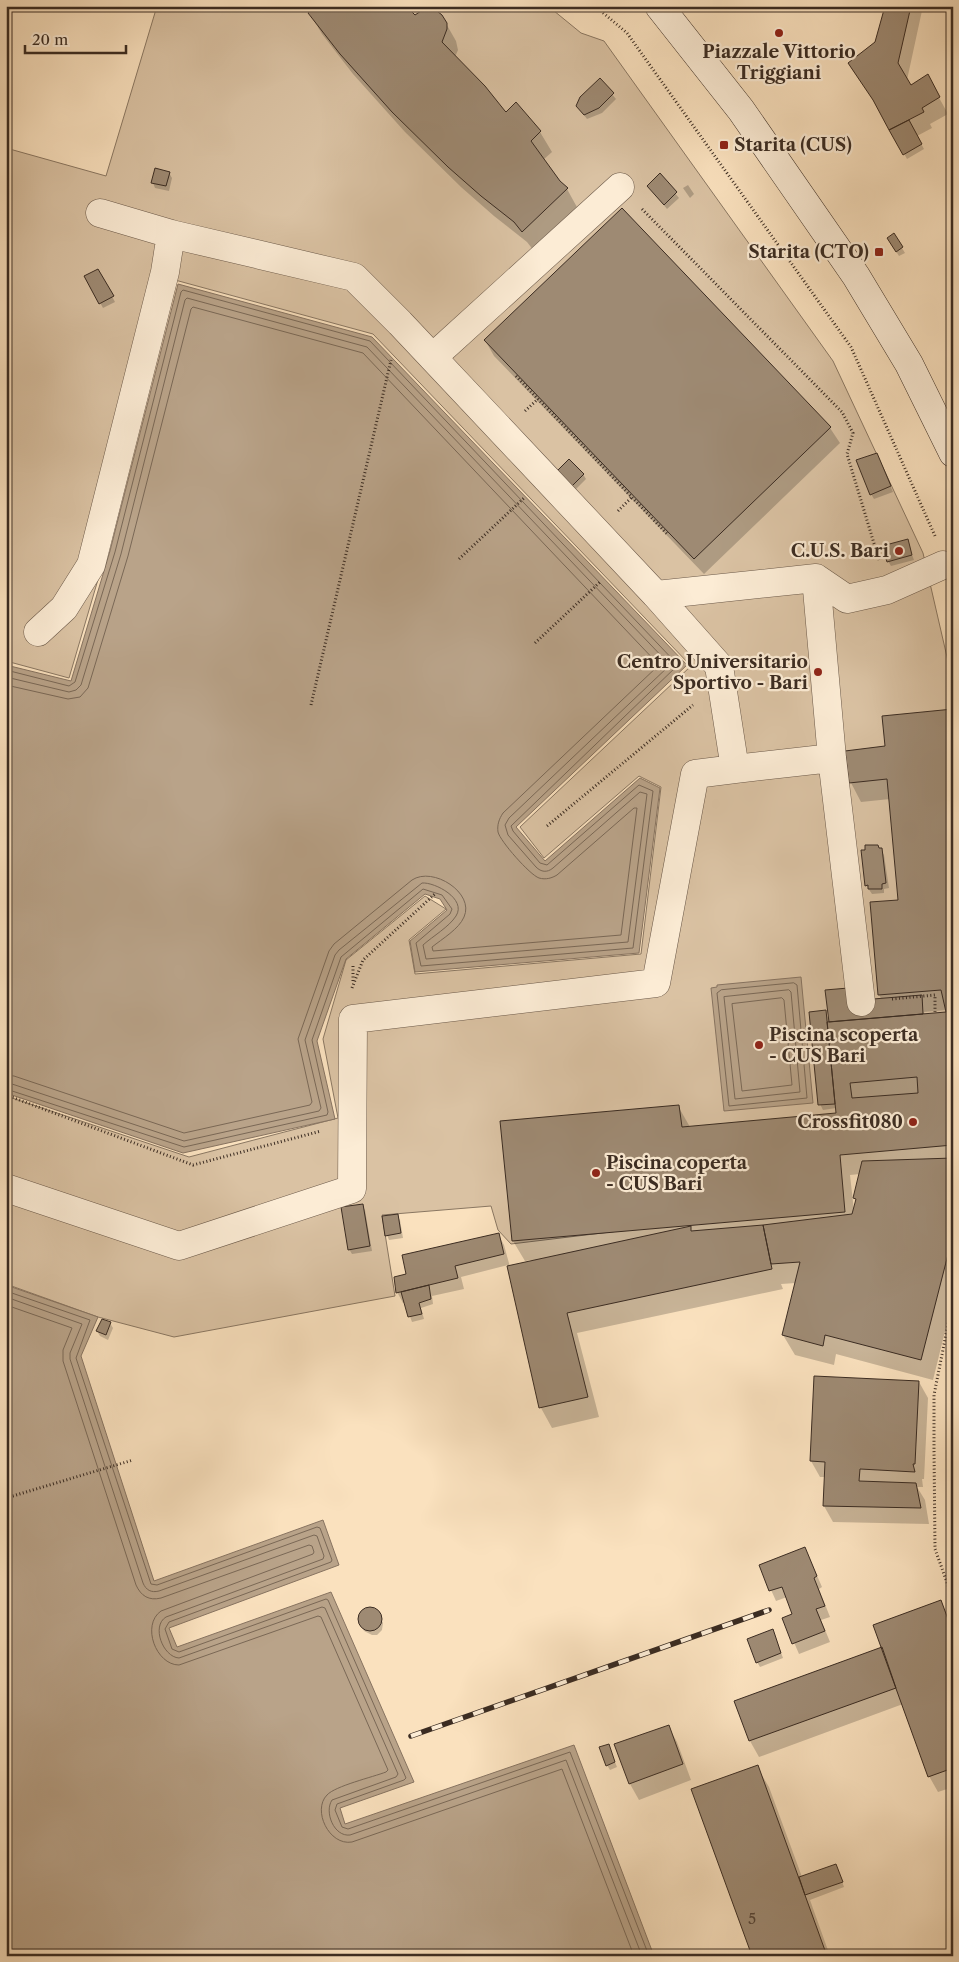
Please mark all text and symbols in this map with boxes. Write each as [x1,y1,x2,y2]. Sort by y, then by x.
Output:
scale bar [25,22,126,54]
marker: Piazzale Vittorio Triggiani [773,27,785,39]
text: 20 m [32,30,68,49]
place label: Piazzale Vittorio Triggiani [702,41,856,84]
place label: Starita (CUS) [734,134,852,156]
marker: Starita (CUS) [718,139,730,151]
place label: Starita (CTO) [748,241,869,263]
marker: Starita (CTO) [873,246,885,258]
place label: C.U.S. Bari [791,540,890,562]
marker: C.U.S. Bari [893,545,905,557]
place label: Centro Universitario Sportivo - Bari [617,651,809,694]
marker: Centro Universitario Sportivo - Bari [812,666,824,678]
place label: Piscina scoperta - CUS Bari [769,1024,919,1067]
marker: Piscina scoperta - CUS Bari [753,1039,765,1051]
place label: Crossfit080 [797,1111,903,1133]
marker: Crossfit080 [907,1116,919,1128]
place label: Piscina coperta - CUS Bari [606,1152,748,1195]
marker: Piscina coperta - CUS Bari [590,1167,602,1179]
house number: 5 [748,1909,756,1928]

